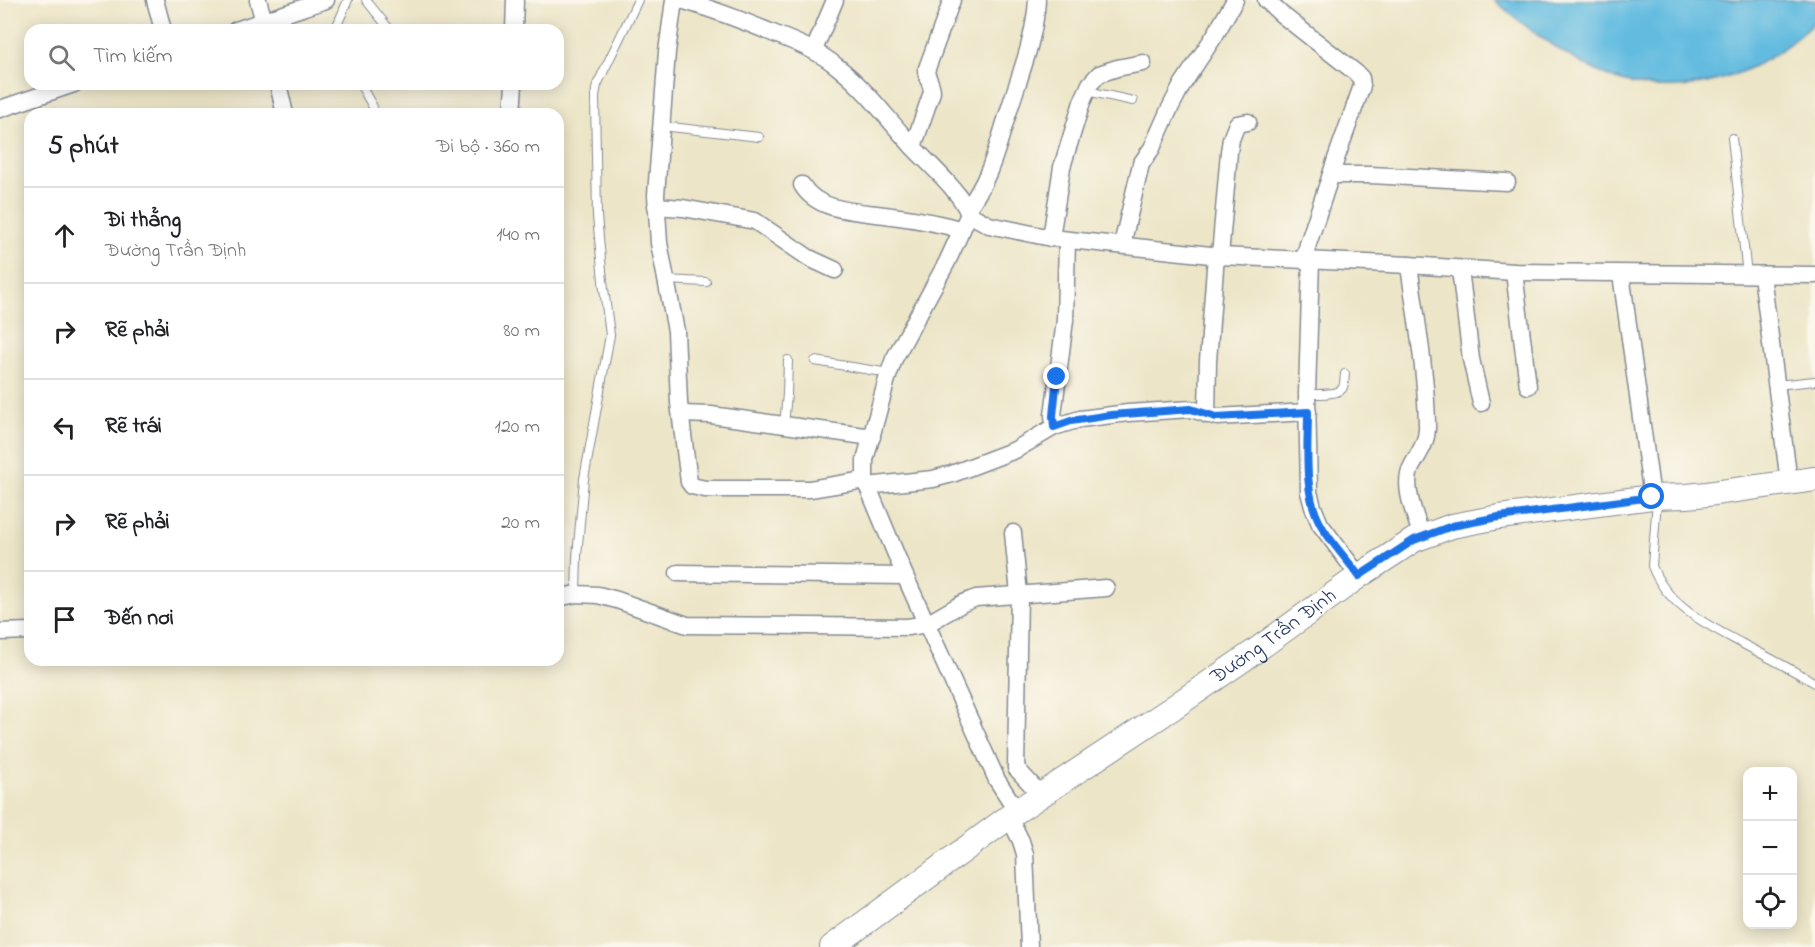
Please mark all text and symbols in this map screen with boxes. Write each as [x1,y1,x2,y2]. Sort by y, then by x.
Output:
search box [24,24,564,90]
icon: search [45,41,78,74]
text: Tìm kiếm [93,41,173,73]
text: 5 phút [48,128,119,166]
text: Đi bộ · 360 m [436,133,540,162]
text: Đi thẳng [105,205,181,237]
icon: ahead [48,219,81,252]
text: 140 m [496,221,540,250]
text: Đường Trần Định [105,237,246,266]
icon: right [48,315,81,348]
text: Rẽ phải [105,315,169,347]
text: 80 m [503,317,540,346]
route end [1043,363,1069,389]
icon: left [48,411,81,444]
text: Rẽ trái [105,411,162,443]
text: 120 m [495,413,540,442]
route start [1638,483,1664,509]
icon: right [48,507,81,540]
text: Rẽ phải [105,507,169,539]
text: 20 m [501,509,540,538]
street label: Đường Trần Định [1204,582,1343,693]
icon: arrive [48,603,81,636]
text: Đến nơi [105,603,174,635]
map controls [1743,767,1797,929]
button: + [1743,767,1797,821]
button: − [1743,821,1797,875]
button: locate [1743,875,1797,929]

